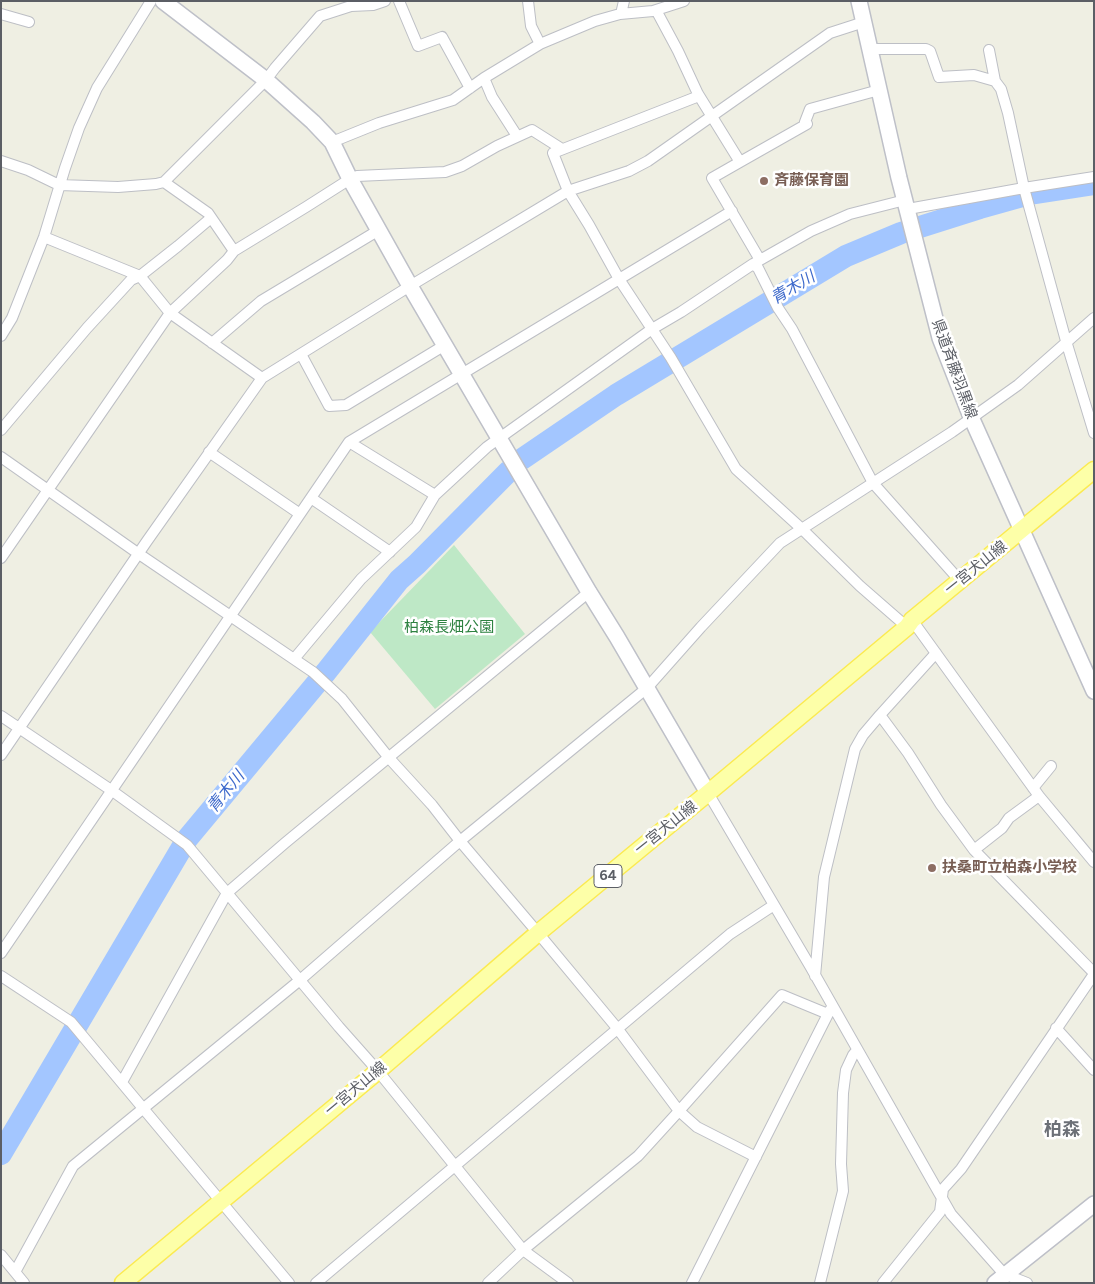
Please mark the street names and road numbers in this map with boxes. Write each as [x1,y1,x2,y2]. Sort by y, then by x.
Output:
street label: 県道斉藤羽黒線 [928,317,980,421]
street label: 一宮犬山線 [941,537,1011,599]
street label: 一宮犬山線 [631,797,701,859]
road number: 64 [594,864,622,888]
street label: 一宮犬山線 [321,1058,391,1120]

